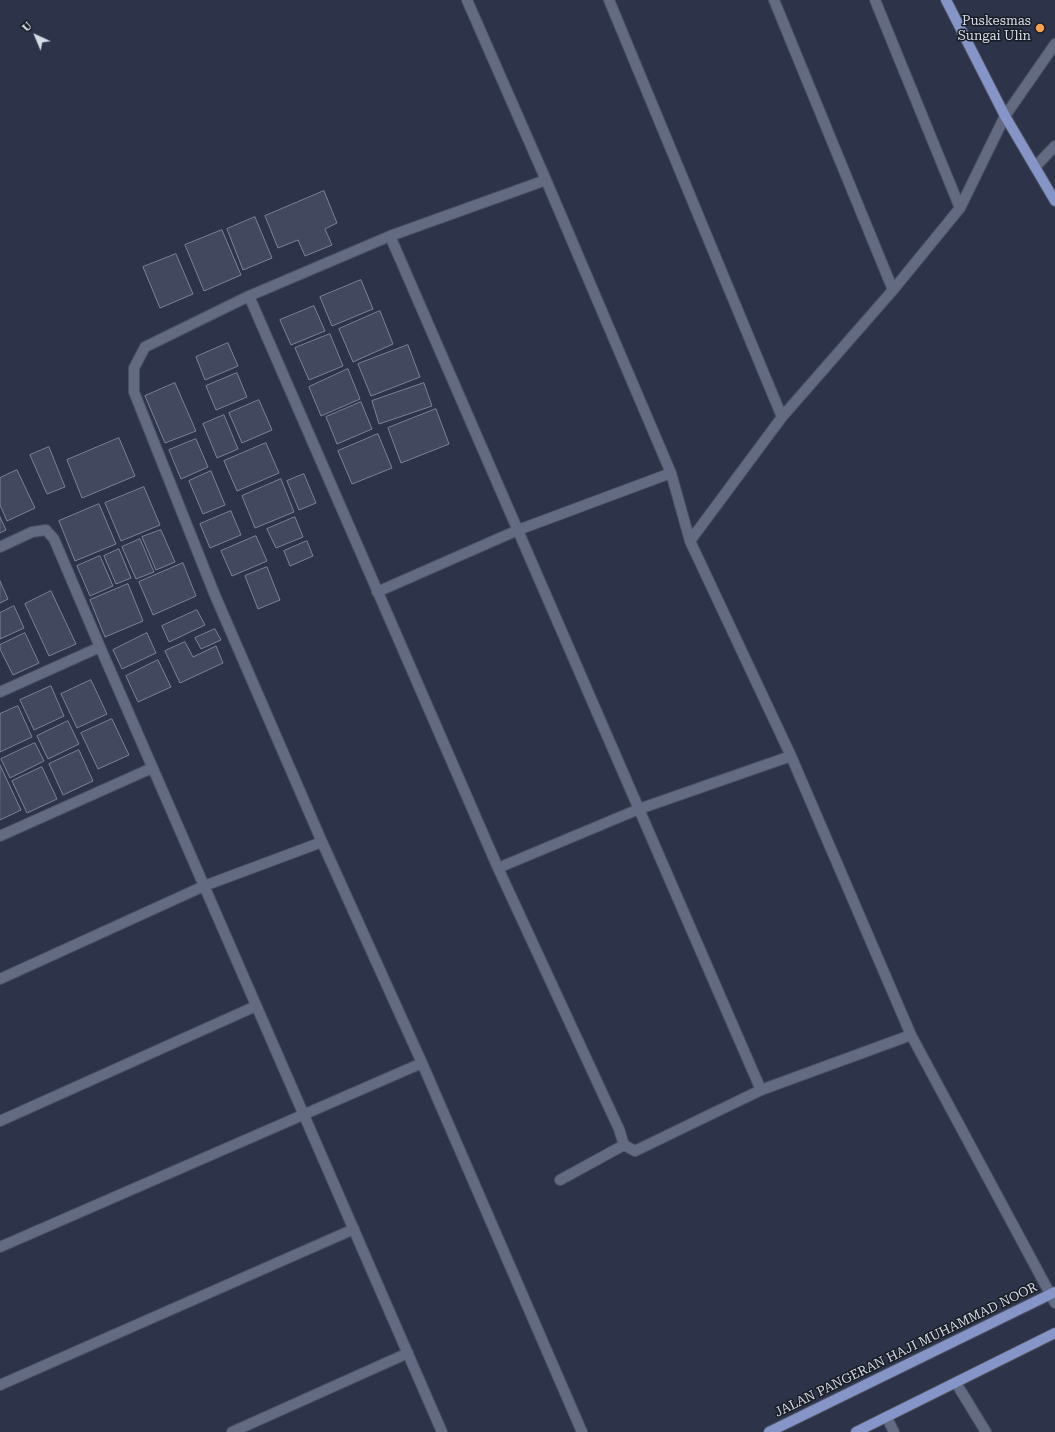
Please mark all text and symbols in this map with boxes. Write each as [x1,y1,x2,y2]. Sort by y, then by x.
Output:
place label: Puskesmas Sungai Ulin [958,13,1031,44]
north arrow [16,16,56,56]
text: U [20,19,35,35]
marker: Puskesmas Sungai Ulin [1034,22,1046,34]
street label: JALAN PANGERAN HAJI MUHAMMAD NOOR [772,1279,1040,1421]

